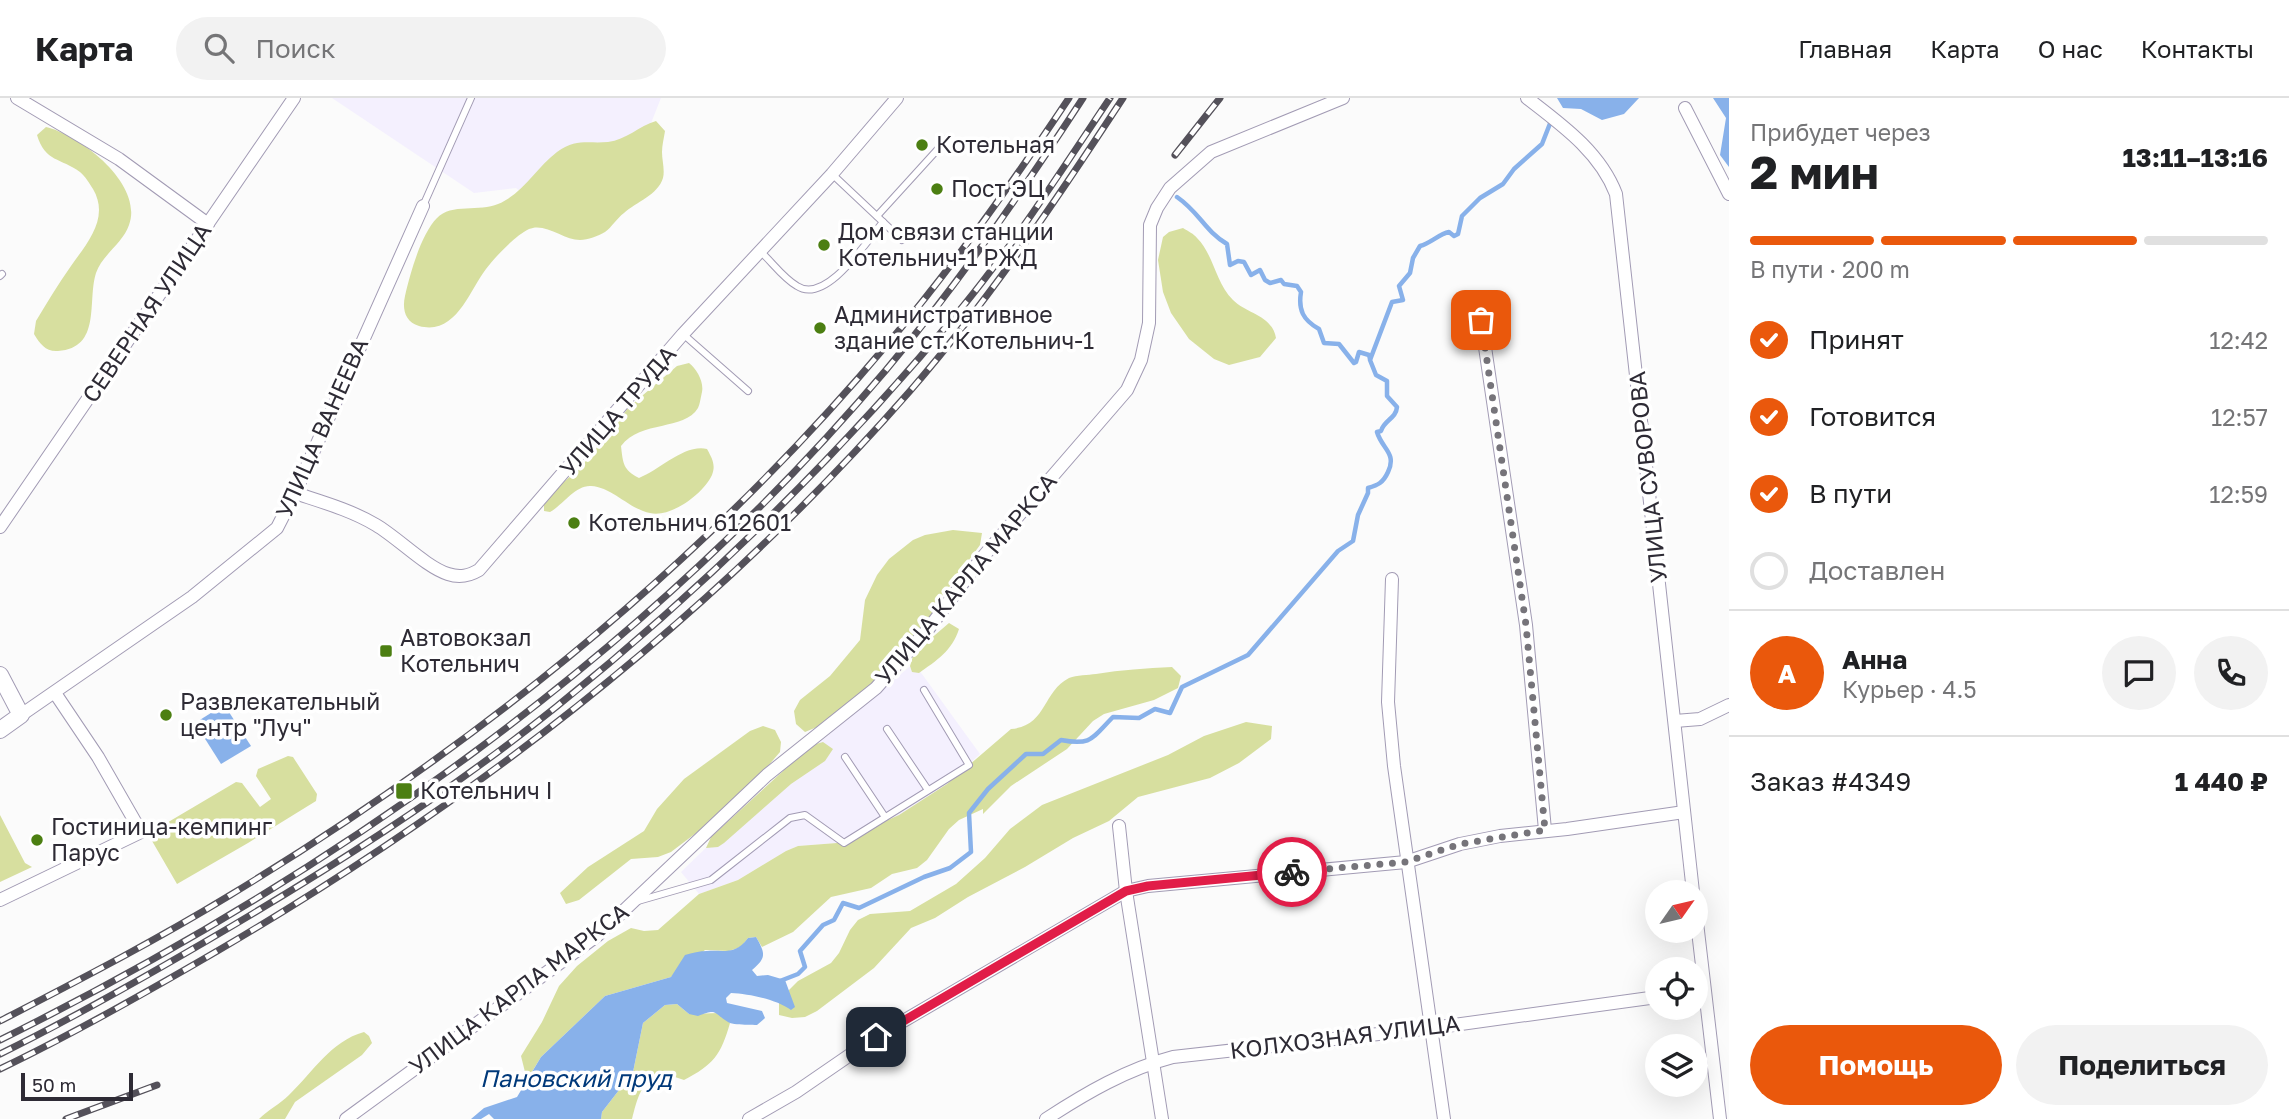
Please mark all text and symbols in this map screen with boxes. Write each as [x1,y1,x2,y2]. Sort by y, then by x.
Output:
search box [176,17,666,80]
text: Карта [35,29,134,68]
icon: search [200,29,238,67]
text: Поиск [256,33,336,64]
text: Главная [1798,34,1892,63]
text: Карта [1930,34,2000,63]
text: О нас [2038,34,2103,63]
text: Контакты [2141,34,2254,63]
text: Прибудет через [1750,118,1931,146]
place label: Котельная [936,130,1055,158]
marker: Котельная [914,137,930,153]
text: 13:11–13:16 [2122,142,2268,173]
text: 2 мин [1750,144,1879,199]
place label: Пост ЭЦ [951,174,1045,202]
marker: Пост ЭЦ [929,181,945,197]
street label: СЕВЕРНАЯ УЛИЦА [76,217,217,407]
place label: Дом связи станции Котельнич-1 РЖД [838,217,1054,271]
marker: Дом связи станции Котельнич-1 РЖД [816,237,832,253]
text: В пути · 200 m [1750,255,1910,283]
pin [1451,290,1511,350]
place label: Административное здание ст. Котельнич-1 [834,300,1094,354]
icon: bag [1462,301,1500,339]
marker: Административное здание ст. Котельнич-1 [812,320,828,336]
icon: check [1750,321,1788,359]
text: Принят [1809,324,1904,355]
text: 12:42 [2209,326,2268,354]
street label: УЛИЦА ВАНЕЕВА [269,333,373,522]
street label: УЛИЦА ТРУДА [553,339,681,481]
street label: УЛИЦА СУВОРОВА [1622,370,1672,584]
icon: check [1750,398,1788,436]
text: Готовится [1809,401,1936,432]
text: 12:57 [2211,403,2268,431]
street label: УЛИЦА КАРЛА МАРКСА [869,467,1062,690]
icon: check [1750,475,1788,513]
text: В пути [1809,478,1892,509]
text: 12:59 [2209,480,2268,508]
place label: Котельнич 612601 [588,508,791,536]
marker: Котельнич 612601 [566,515,582,531]
text: Доставлен [1809,555,1945,586]
place label: Автовокзал Котельнич [400,623,531,677]
button: chat [2102,636,2176,710]
button: phone [2194,636,2268,710]
marker: Автовокзал Котельнич [378,643,394,659]
text: Анна [1842,644,1907,675]
text: А [1778,658,1796,689]
text: Курьер · 4.5 [1842,675,1977,703]
place label: Развлекательный центр "Луч" [180,687,380,741]
marker: Развлекательный центр "Луч" [158,707,174,723]
text: Заказ #4349 [1750,766,1911,797]
text: 1 440 ₽ [2175,766,2268,797]
place label: Котельнич I [420,776,553,804]
marker: Котельнич I [394,781,414,801]
place label: Гостиница-кемпинг Парус [51,812,273,866]
marker: Гостиница-кемпинг Парус [29,832,45,848]
courier [1257,837,1327,907]
icon: bike [1273,853,1311,891]
north arrow [1645,880,1708,943]
map controls [1645,880,1708,1097]
street label: УЛИЦА КАРЛА МАРКСА [403,897,634,1080]
button: locate [1645,957,1708,1020]
pin [846,1007,906,1067]
street label: КОЛХОЗНАЯ УЛИЦА [1228,1008,1462,1064]
icon: home [857,1018,895,1056]
button: Помощь [1750,1025,2002,1105]
button: Поделиться [2016,1025,2268,1105]
button: layers [1645,1034,1708,1097]
water label: Пановский пруд [480,1063,674,1093]
scale bar [21,1070,133,1102]
text: 50 m [32,1073,76,1096]

